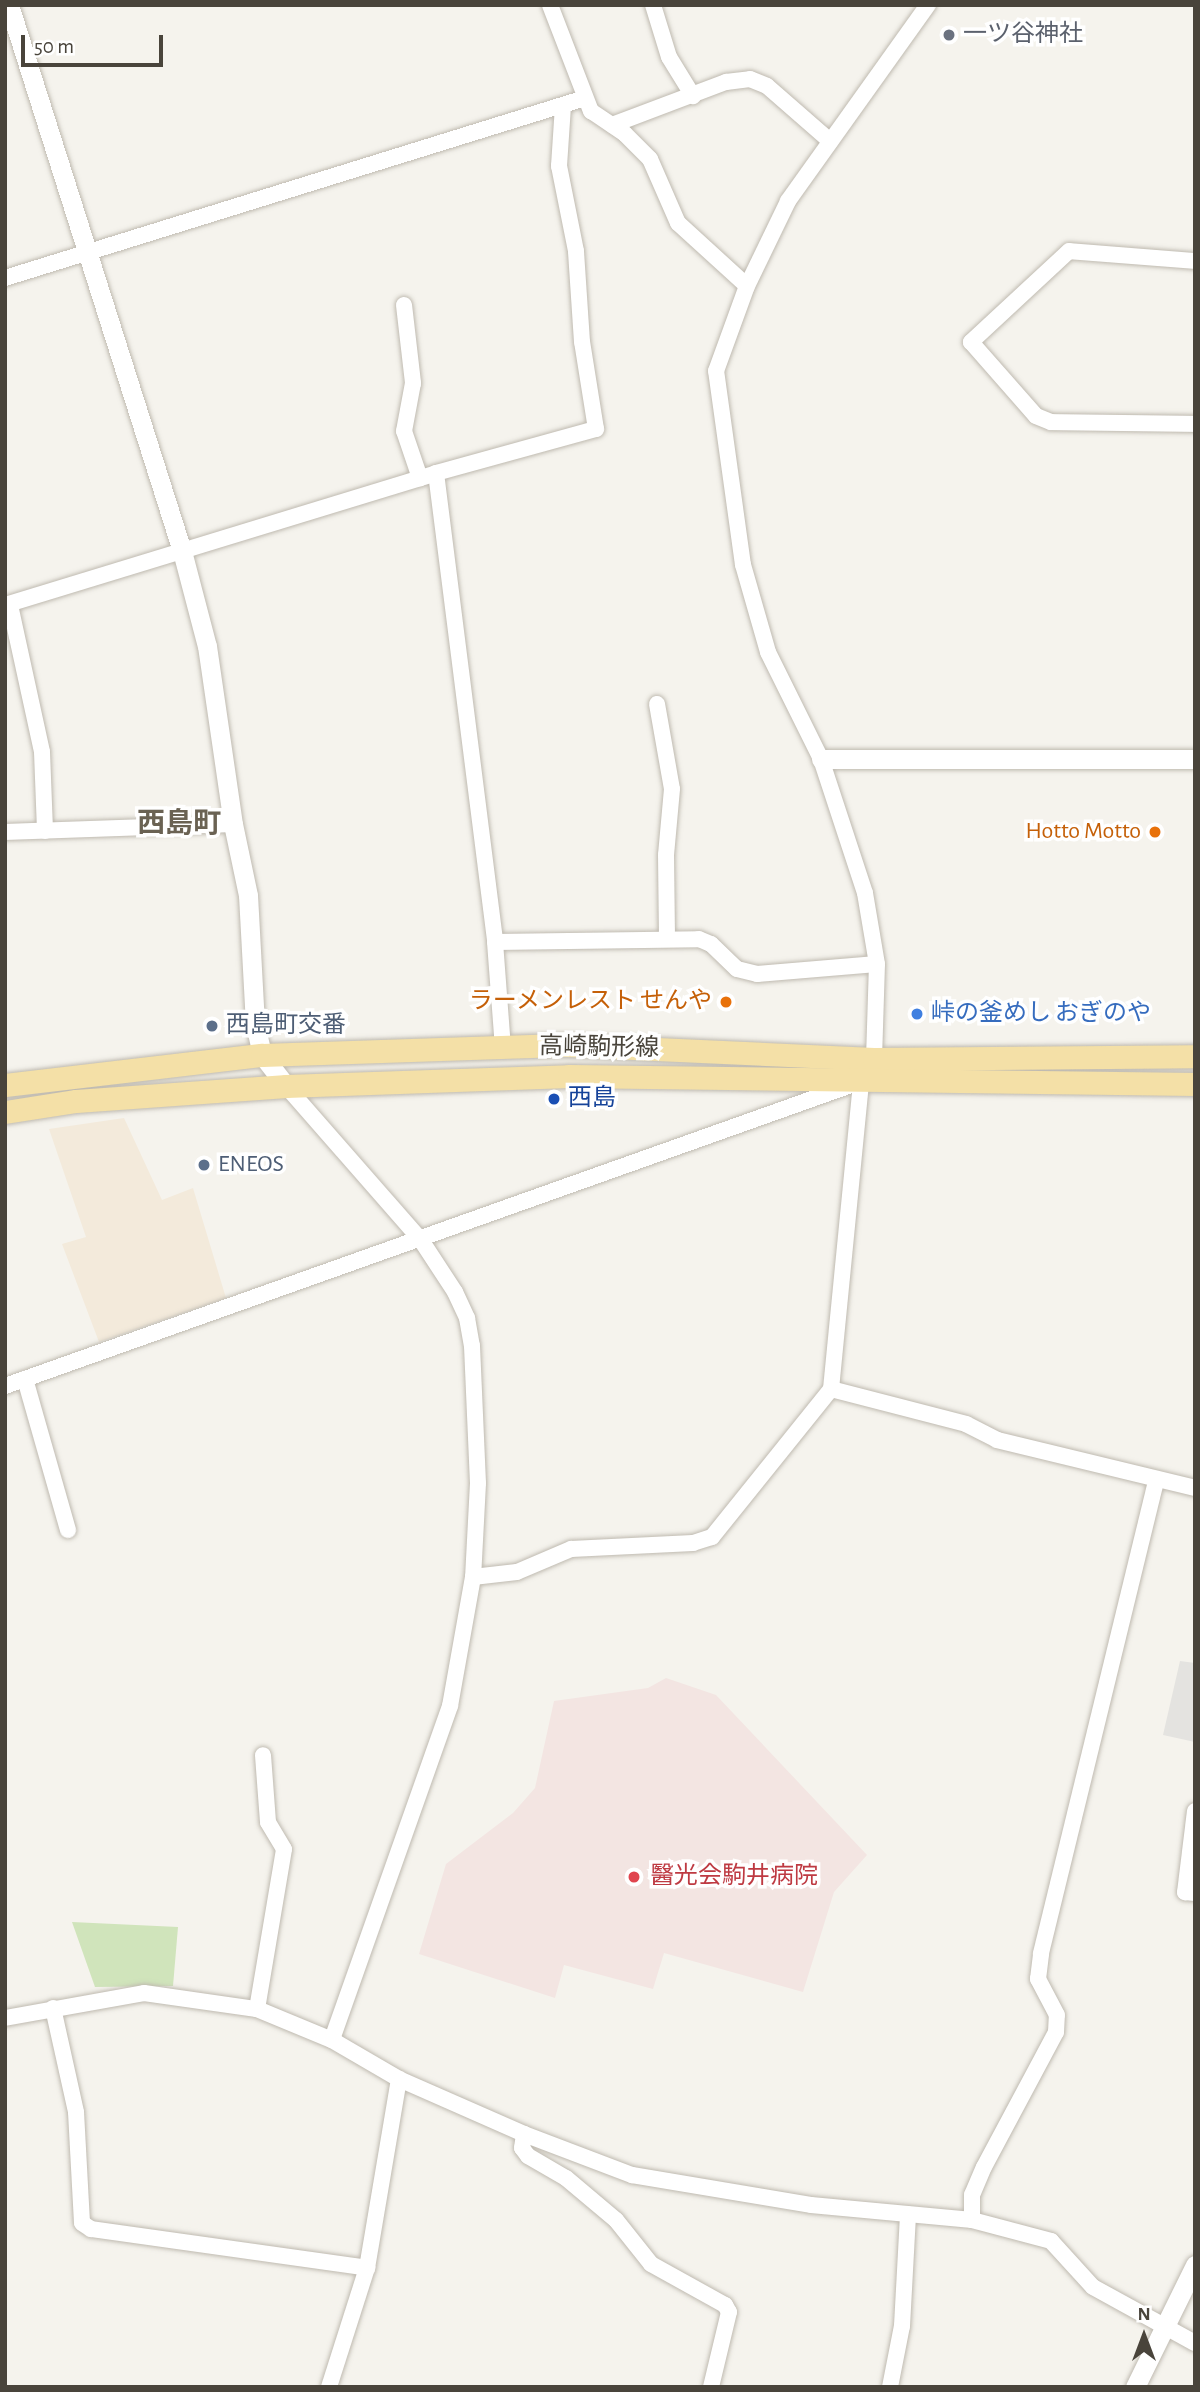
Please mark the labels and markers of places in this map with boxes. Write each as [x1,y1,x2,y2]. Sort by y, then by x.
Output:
place label: 一ツ谷神社 [963,21,1083,49]
marker: 一ツ谷神社 [941,27,957,43]
place label: Hotto Motto [1026,818,1141,846]
marker: Hotto Motto [1147,824,1163,840]
place label: ラーメンレスト せんや [468,988,712,1016]
marker: ラーメンレスト せんや [718,994,734,1010]
place label: 峠の釜めし おぎのや [931,1000,1151,1028]
marker: 峠の釜めし おぎのや [909,1006,925,1022]
place label: 西島町交番 [226,1012,346,1040]
marker: 西島町交番 [204,1018,220,1034]
place label: 西島 [568,1085,616,1113]
marker: 西島 [546,1091,562,1107]
place label: ENEOS [218,1151,284,1179]
marker: ENEOS [196,1157,212,1173]
place label: 醫光会駒井病院 [650,1863,818,1891]
marker: 醫光会駒井病院 [624,1867,644,1887]

